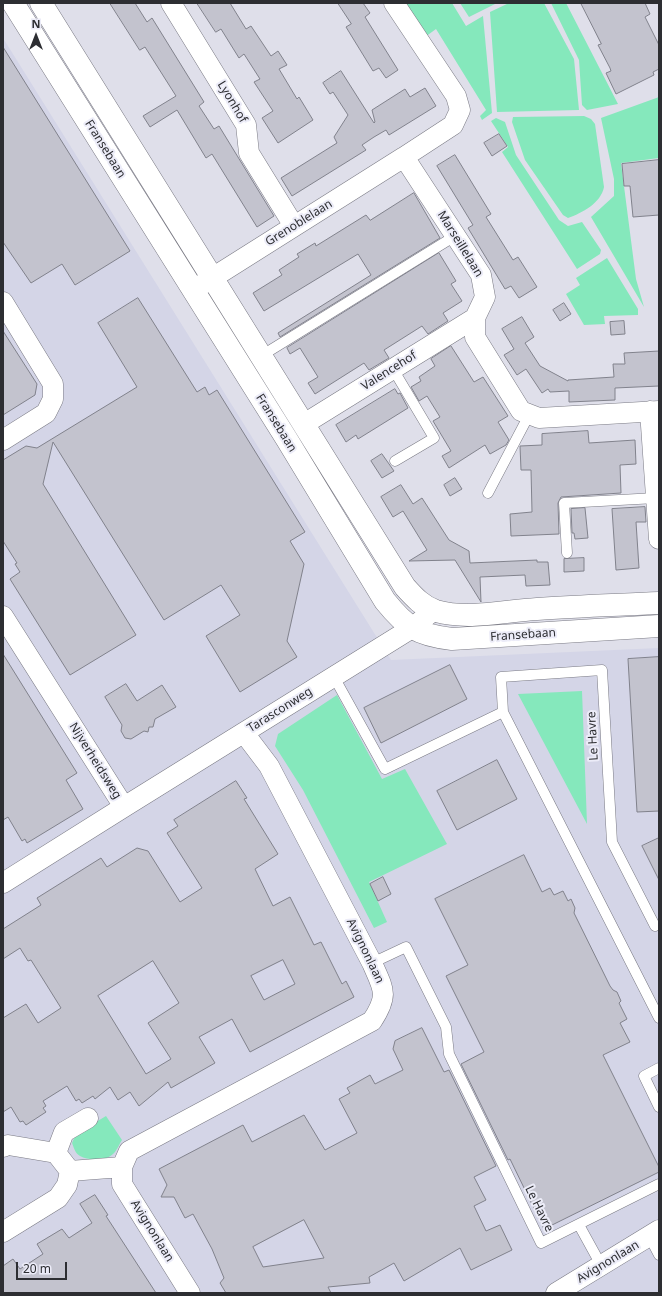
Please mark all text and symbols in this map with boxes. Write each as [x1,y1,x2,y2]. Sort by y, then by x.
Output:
north arrow [16,16,56,56]
text: N [32,16,40,31]
street label: Lyonhof [214,79,250,125]
street label: Fransebaan [81,117,129,181]
street label: Grenoblelaan [263,197,335,249]
street label: Marseillelaan [434,208,486,280]
street label: Valencehof [359,348,419,394]
street label: Fransebaan [252,391,300,455]
street label: Fransebaan [490,626,556,644]
street label: Tarasconweg [245,684,315,736]
street label: Le Havre [585,711,601,761]
street label: Nijverheidsweg [66,720,124,802]
street label: Avignonlaan [343,916,387,986]
street label: Le Havre [522,1184,556,1234]
street label: Avignonlaan [127,1197,177,1265]
street label: Avignonlaan [574,1238,642,1286]
scale bar [18,1254,69,1280]
text: 20 m [23,1260,51,1277]

